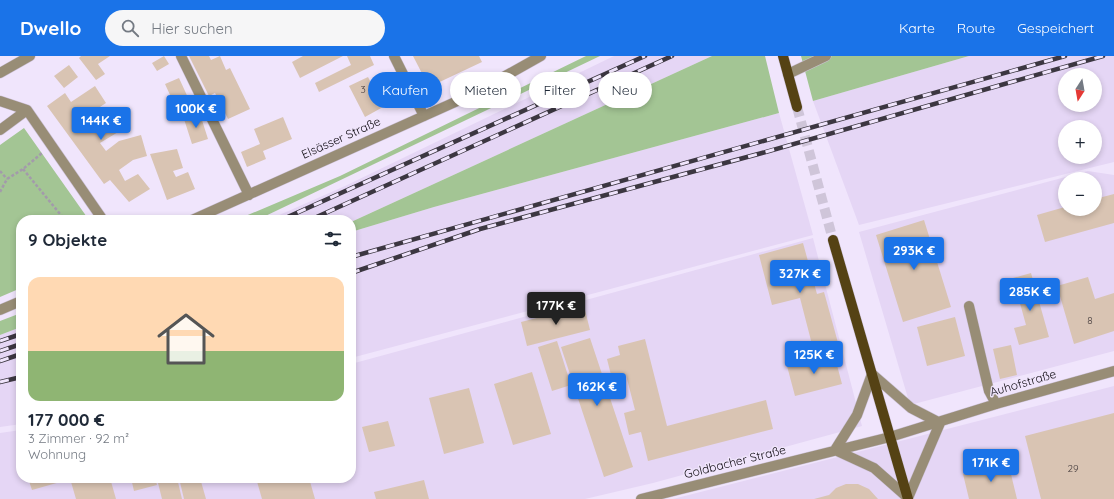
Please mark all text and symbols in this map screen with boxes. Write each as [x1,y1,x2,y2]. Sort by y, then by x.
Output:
search box [105,10,385,46]
text: Dwello [20,16,81,40]
icon: search [119,17,141,39]
text: Hier suchen [151,19,233,38]
text: Karte [899,19,935,37]
text: Route [957,19,995,37]
text: Gespeichert [1017,19,1094,37]
north arrow [1058,68,1102,112]
map controls [1058,68,1102,216]
chip: Kaufen [368,72,442,108]
chip: Mieten [450,72,521,108]
chip: Filter [529,72,590,108]
chip: Neu [598,72,652,108]
house number: 3 [360,83,366,96]
pin: 100K € [163,95,229,129]
text: 100K € [175,100,217,116]
pin: 144K € [68,107,134,141]
text: 144K € [81,112,121,128]
street label: Elsässer Straße [299,113,383,162]
button: + [1058,120,1102,164]
button: − [1058,172,1102,216]
icon: filters [322,228,344,250]
text: 9 Objekte [28,229,107,250]
pin: 293K € [881,237,947,271]
text: 293K € [893,242,935,258]
pin: 327K € [767,260,833,294]
text: 327K € [779,265,821,281]
pin: 285K € [997,278,1063,312]
text: 285K € [1009,283,1051,299]
pin: 177K € [523,292,589,326]
text: 177K € [536,297,576,313]
icon: home [150,303,222,375]
house number: 8 [1087,314,1093,327]
pin: 125K € [781,341,847,375]
text: 125K € [794,346,834,362]
street label: Auhofstraße [988,366,1058,399]
pin: 162K € [564,373,630,407]
text: 162K € [577,378,617,394]
text: 177 000 € [28,409,105,430]
text: 3 Zimmer · 92 m² [28,430,129,446]
street label: Goldbacher Straße [682,442,788,481]
text: Wohnung [28,446,86,462]
pin: 171K € [958,449,1024,483]
text: 171K € [972,454,1010,470]
house number: 29 [1067,462,1079,475]

